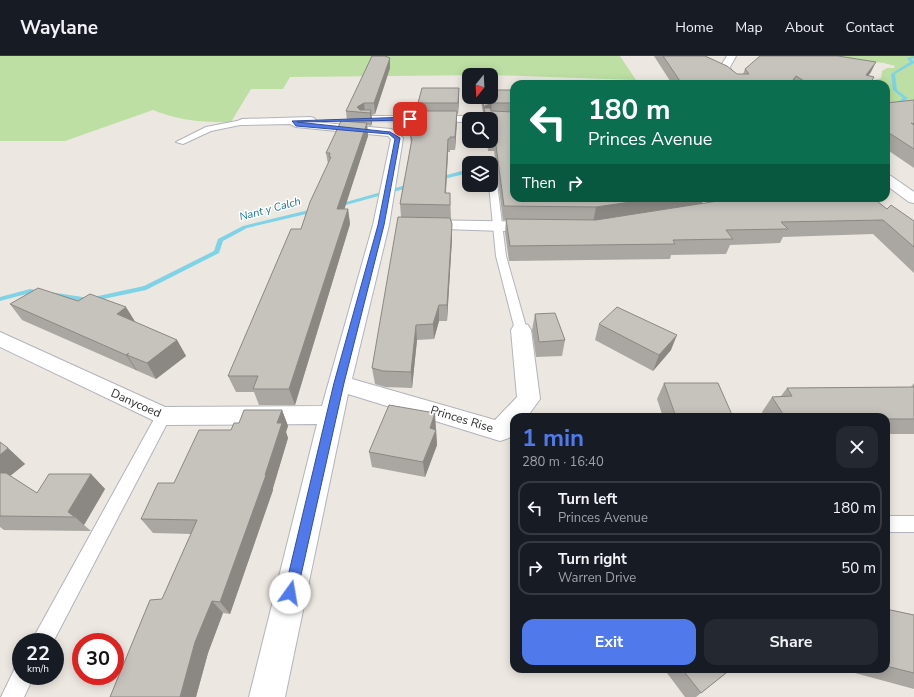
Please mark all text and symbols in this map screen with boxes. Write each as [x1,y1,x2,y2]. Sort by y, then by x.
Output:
text: Waylane [20,15,98,41]
text: Home [675,18,713,37]
text: Map [735,18,763,37]
text: About [785,18,824,37]
text: Contact [846,18,894,37]
north arrow [462,68,498,104]
map controls [462,68,498,192]
text: 180 m [588,91,671,129]
icon: left [522,96,574,148]
pin [393,102,427,136]
icon: arrive [399,108,421,130]
button: search [462,112,498,148]
text: Princes Avenue [588,127,712,151]
button: layers [462,156,498,192]
icon: right [564,172,586,194]
text: Then [522,173,556,193]
water label: Nant y Calch [238,194,302,224]
street label: Danycoed [108,385,164,421]
street label: Princes Rise [429,402,495,436]
text: 1 min [522,422,584,454]
button: close [836,426,878,468]
text: 280 m · 16:40 [522,453,604,471]
text: Turn left [558,489,617,509]
icon: left [524,497,546,519]
text: 180 m [832,498,876,518]
text: Princes Avenue [558,509,648,527]
text: Turn right [558,549,627,569]
icon: right [524,557,546,579]
text: 50 m [841,558,876,578]
text: Warren Drive [558,569,636,587]
position arrow [269,572,311,614]
button: Exit [522,619,696,665]
button: Share [704,619,878,665]
speed limit sign: 30 [72,633,124,685]
text: 22 [26,640,50,667]
text: km/h [27,662,49,676]

